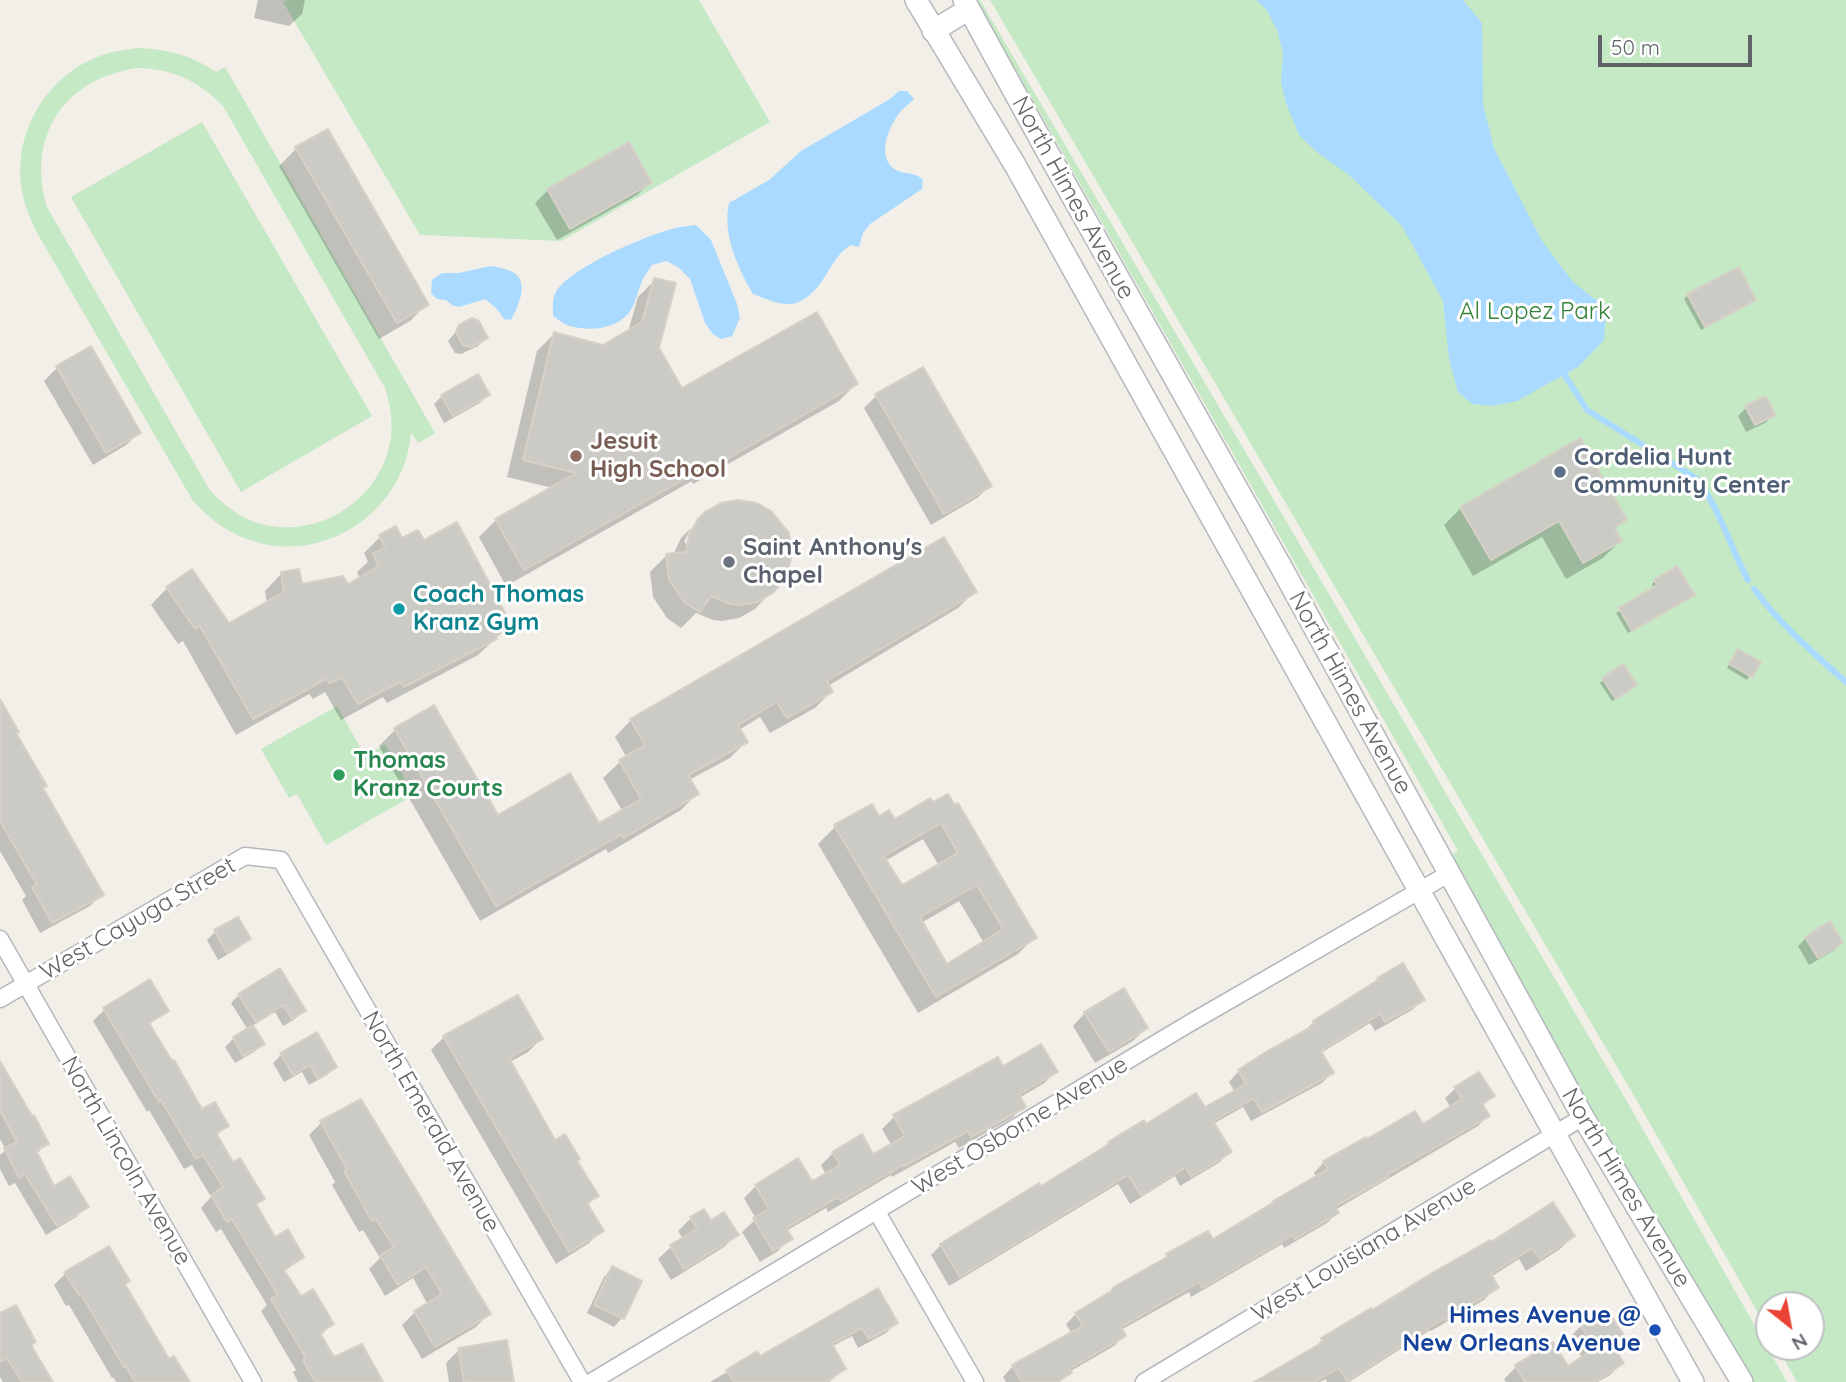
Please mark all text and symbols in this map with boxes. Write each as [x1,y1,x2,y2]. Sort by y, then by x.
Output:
scale bar [1601,21,1755,65]
text: 50 m [1611,34,1660,60]
street label: North Himes Avenue [1005,92,1141,304]
park label: Al Lopez Park [1459,298,1611,326]
place label: Jesuit High School [590,428,726,484]
place label: Cordelia Hunt Community Center [1574,444,1791,500]
marker: Jesuit High School [568,448,584,464]
marker: Cordelia Hunt Community Center [1552,464,1568,480]
place label: Saint Anthony's Chapel [743,534,922,590]
marker: Saint Anthony's Chapel [721,554,737,570]
place label: Coach Thomas Kranz Gym [413,581,584,637]
street label: North Himes Avenue [1282,587,1418,799]
marker: Coach Thomas Kranz Gym [391,601,407,617]
place label: Thomas Kranz Courts [353,747,503,803]
marker: Thomas Kranz Courts [331,767,347,783]
street label: West Cayuga Street [35,851,241,987]
street label: North Emerald Avenue [356,1006,506,1238]
street label: West Osborne Avenue [907,1050,1133,1202]
street label: North Lincoln Avenue [54,1051,198,1271]
street label: North Himes Avenue [1555,1083,1697,1293]
street label: West Louisiana Avenue [1247,1172,1481,1328]
north arrow [1755,1291,1825,1361]
place label: Himes Avenue @ New Orleans Avenue [1403,1302,1641,1358]
marker: Himes Avenue @ New Orleans Avenue [1647,1322,1663,1338]
text: N [1788,1328,1812,1356]

